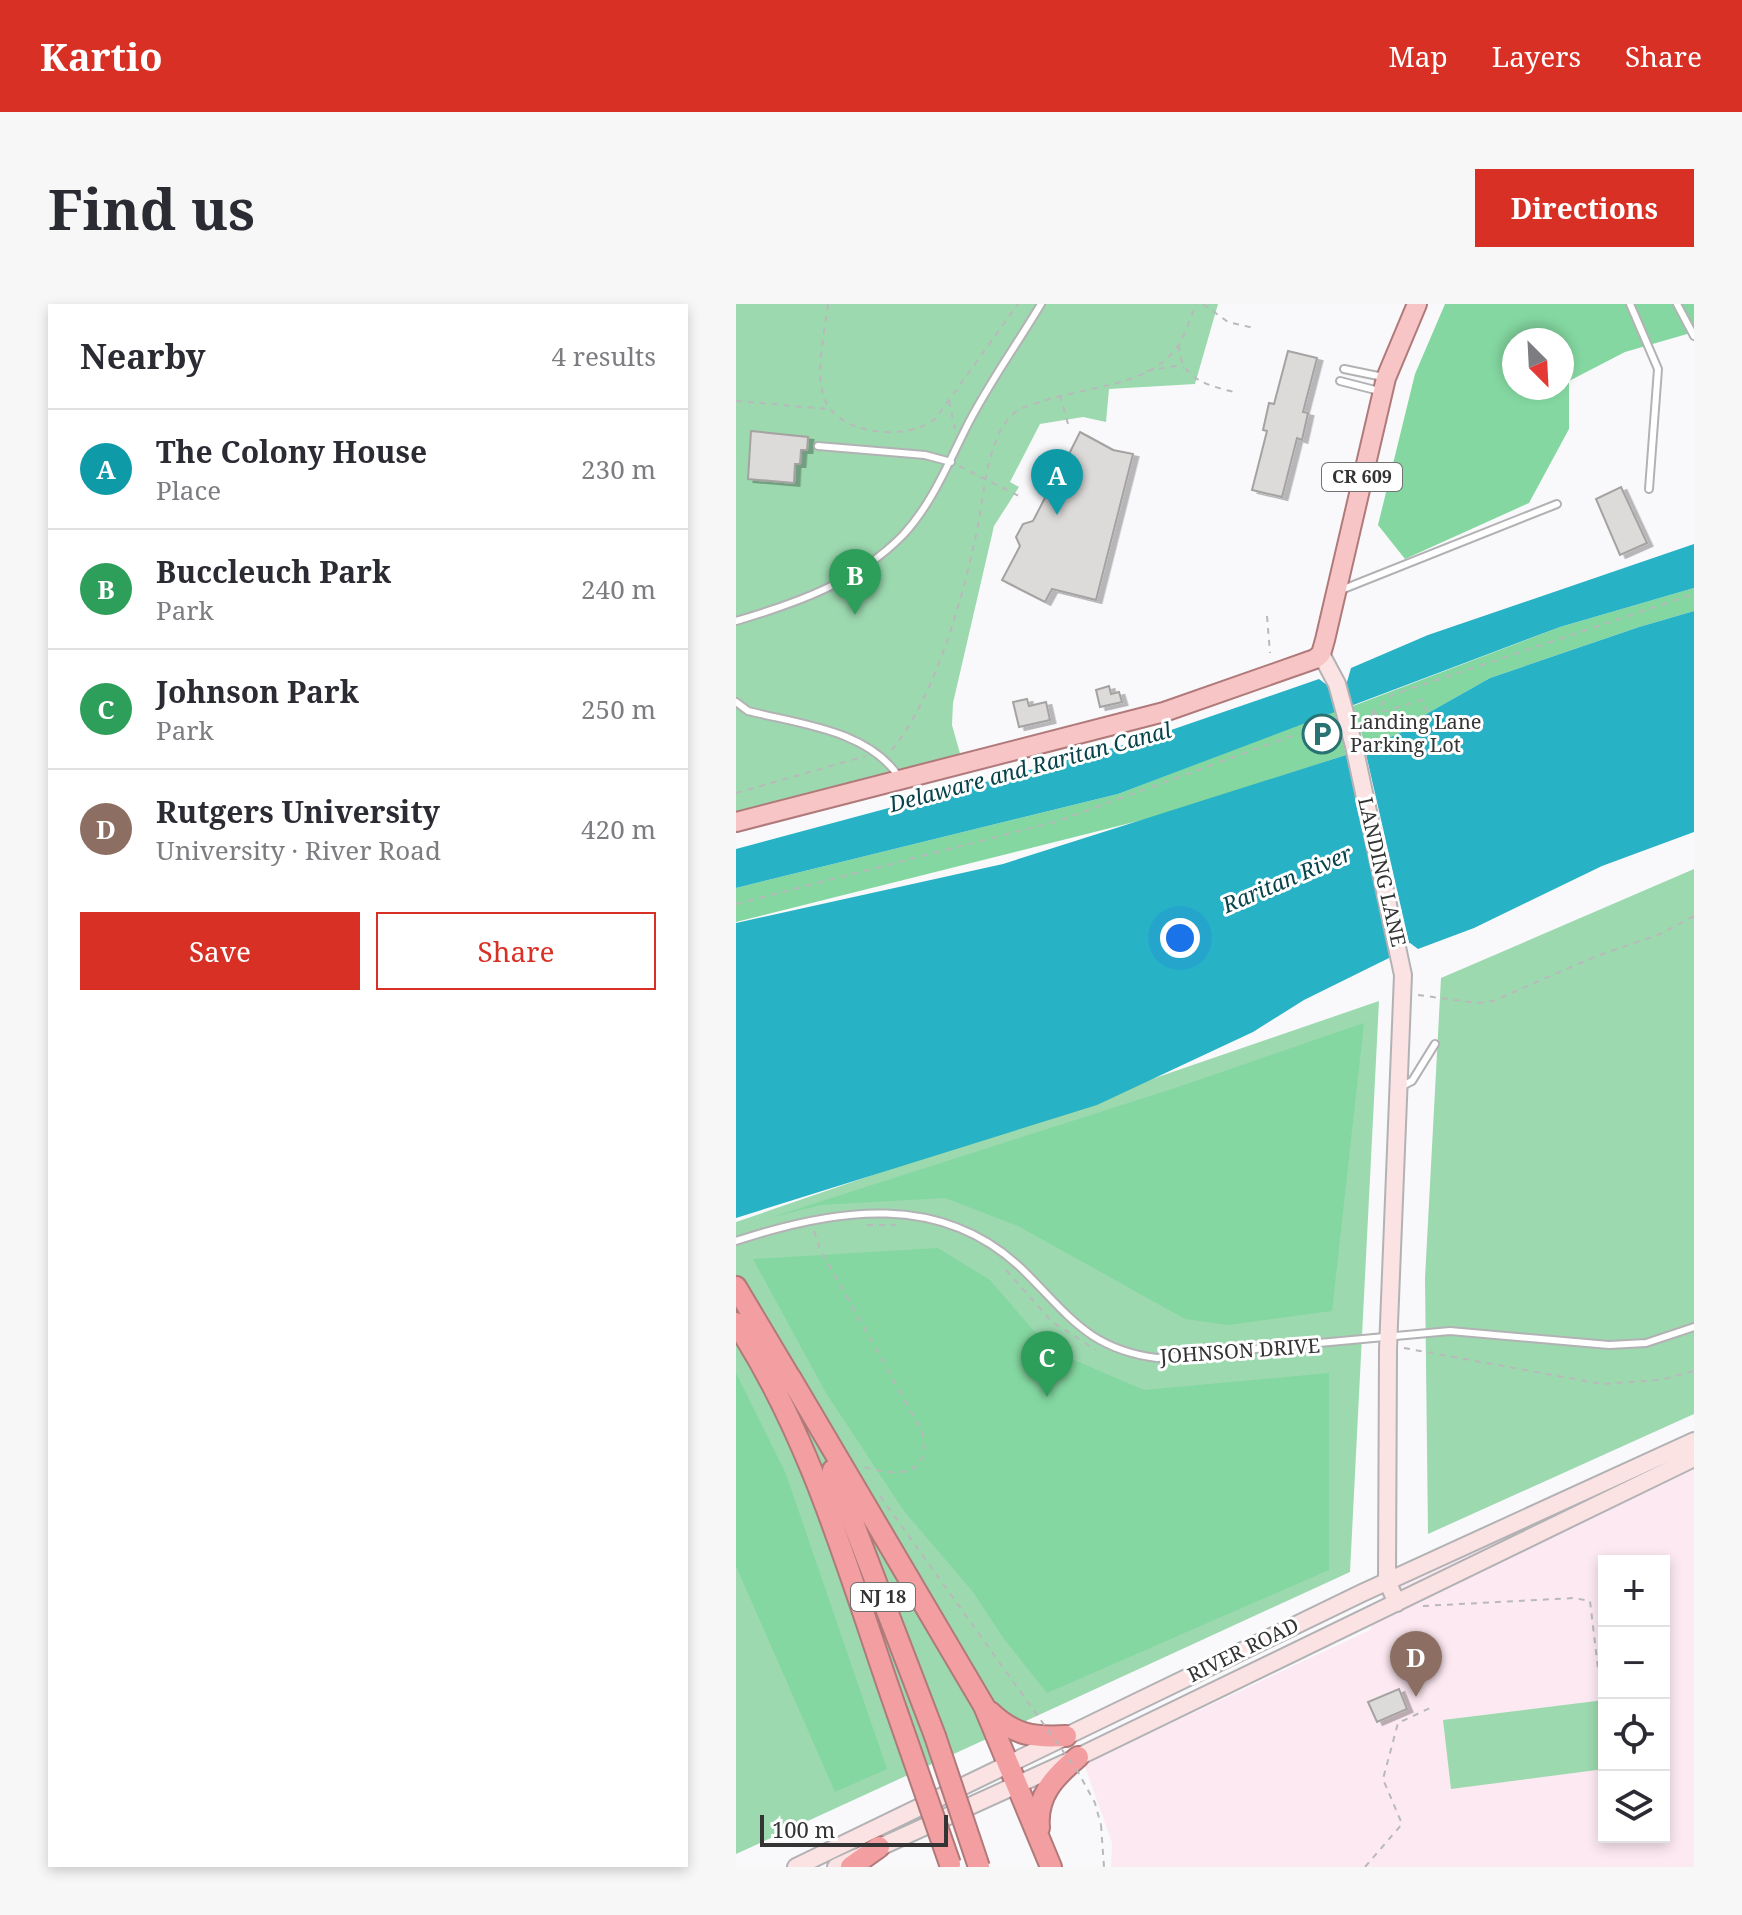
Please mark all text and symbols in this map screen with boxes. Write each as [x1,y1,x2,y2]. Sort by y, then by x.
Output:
text: Kartio [40,30,163,82]
text: Map [1389,37,1448,75]
text: Layers [1492,37,1581,75]
text: Share [1625,37,1702,75]
button: Directions [1475,169,1694,247]
text: Find us [48,170,255,246]
north arrow [1502,328,1574,400]
text: Nearby [80,333,206,379]
text: 4 results [551,338,656,374]
text: The Colony House [156,431,427,472]
pin: A [1031,449,1083,515]
text: A [96,451,116,487]
text: 230 m [581,451,656,487]
road number: CR 609 [1322,463,1402,491]
text: Place [156,472,221,508]
pin: B [829,549,881,615]
text: Buccleuch Park [156,551,391,592]
text: B [97,571,115,607]
text: 240 m [581,571,656,607]
text: Park [156,592,214,628]
text: Johnson Park [156,671,359,712]
text: C [97,691,115,727]
text: 250 m [581,691,656,727]
place label: Landing Lane Parking Lot [1350,708,1481,758]
text: Park [156,712,214,748]
parking icon: Landing Lane Parking Lot [1301,713,1343,755]
water label: Delaware and Raritan Canal [884,714,1174,818]
text: Rutgers University [156,791,440,832]
street label: LANDING LANE [1352,794,1413,949]
text: D [96,811,116,847]
text: 420 m [581,811,656,847]
text: University · River Road [156,832,441,868]
water label: Raritan River [1216,837,1357,919]
button: Save [80,912,360,990]
button: Share [376,912,656,990]
your location [1160,918,1200,958]
pin: C [1021,1331,1073,1397]
street label: JOHNSON DRIVE [1158,1331,1321,1370]
map controls [1598,1555,1670,1843]
button: + [1598,1555,1670,1627]
road number: NJ 18 [851,1583,915,1611]
street label: RIVER ROAD [1183,1611,1303,1688]
button: − [1598,1627,1670,1699]
pin: D [1390,1631,1442,1697]
button: locate [1598,1699,1670,1771]
button: layers [1598,1771,1670,1843]
scale bar [760,1811,948,1847]
text: 100 m [772,1814,835,1844]

